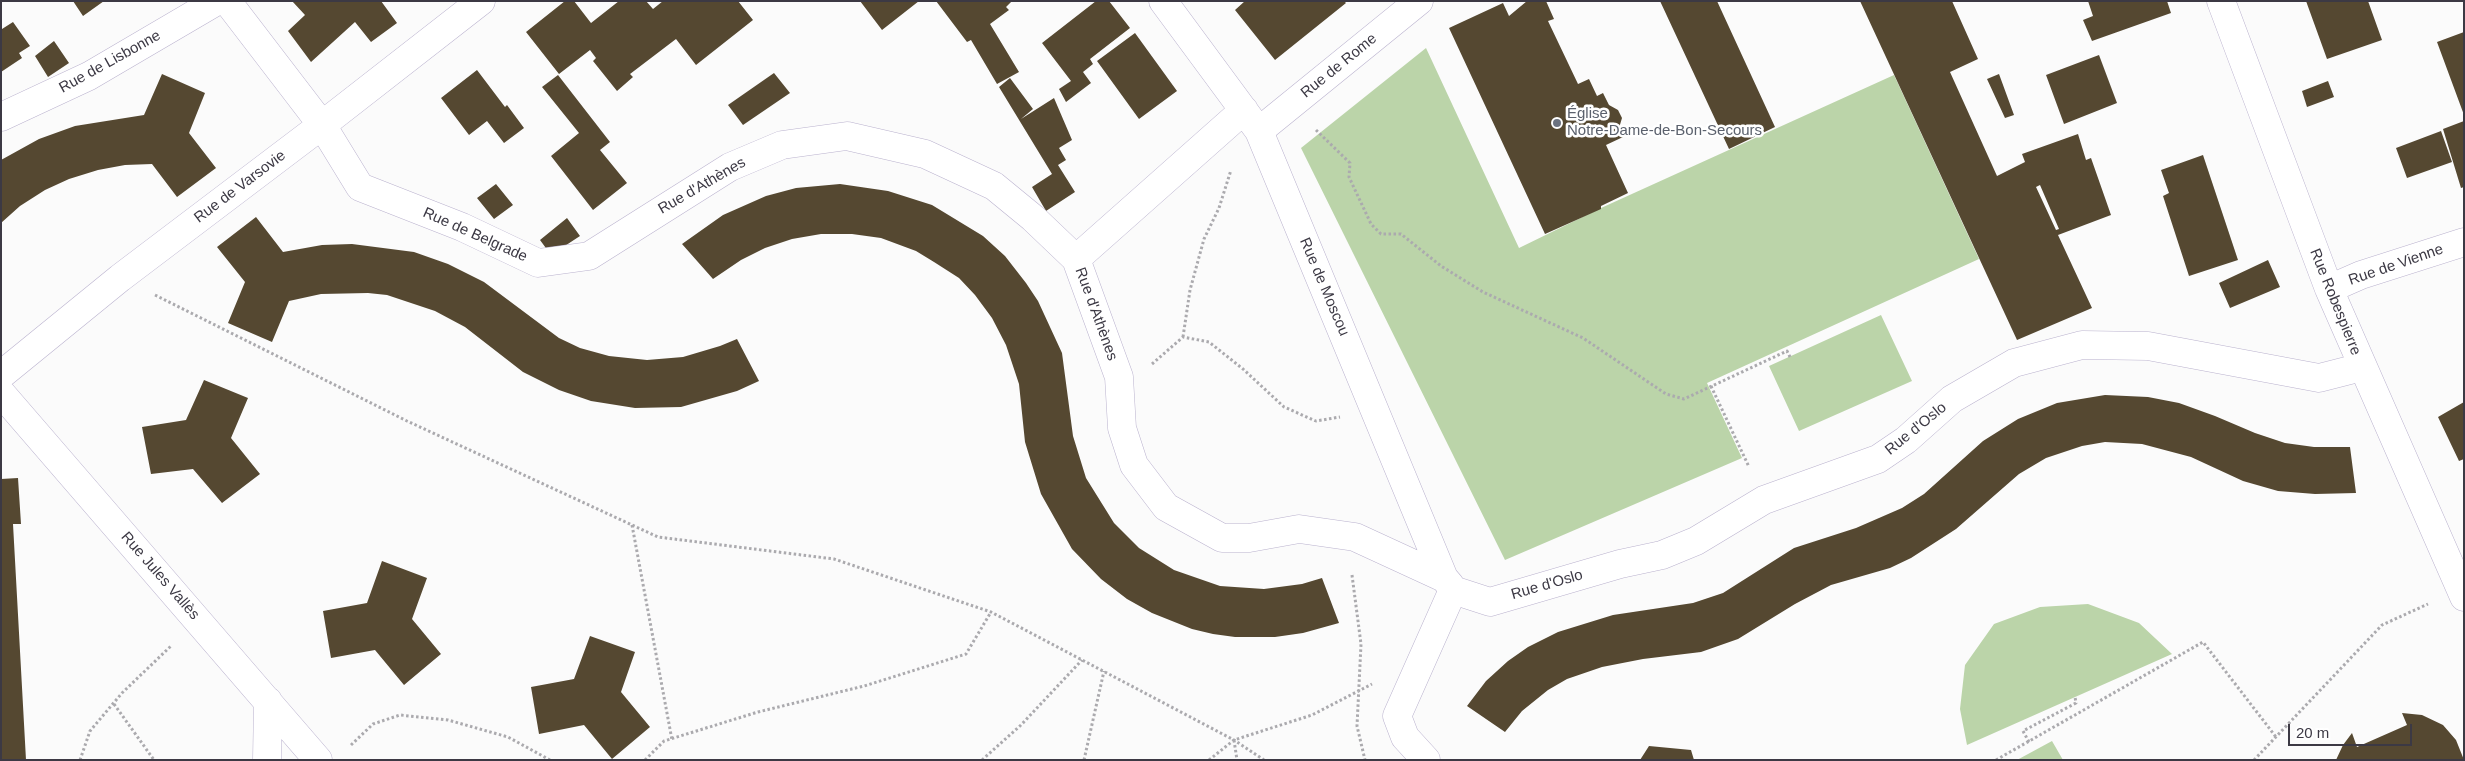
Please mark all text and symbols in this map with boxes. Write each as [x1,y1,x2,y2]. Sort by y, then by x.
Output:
street label: Rue de Lisbonne [56,27,164,97]
street label: Rue de Rome [1297,30,1381,102]
place label: Église Notre-Dame-de-Bon-Secours [1567,105,1762,140]
marker: Église Notre-Dame-de-Bon-Secours [1551,117,1563,129]
street label: Rue de Varsovie [191,147,289,227]
street label: Rue d'Athènes [655,154,749,218]
street label: Rue de Belgrade [420,204,530,266]
street label: Rue de Moscou [1295,235,1353,339]
street label: Rue de Vienne [2346,240,2446,290]
street label: Rue Robespierre [2305,246,2365,358]
street label: Rue d'Athènes [1071,265,1121,363]
street label: Rue d'Oslo [1882,399,1950,459]
street label: Rue Jules Vallès [117,528,203,624]
street label: Rue d'Oslo [1509,566,1585,604]
scale bar [2290,714,2414,746]
text: 20 m [2296,724,2329,741]

